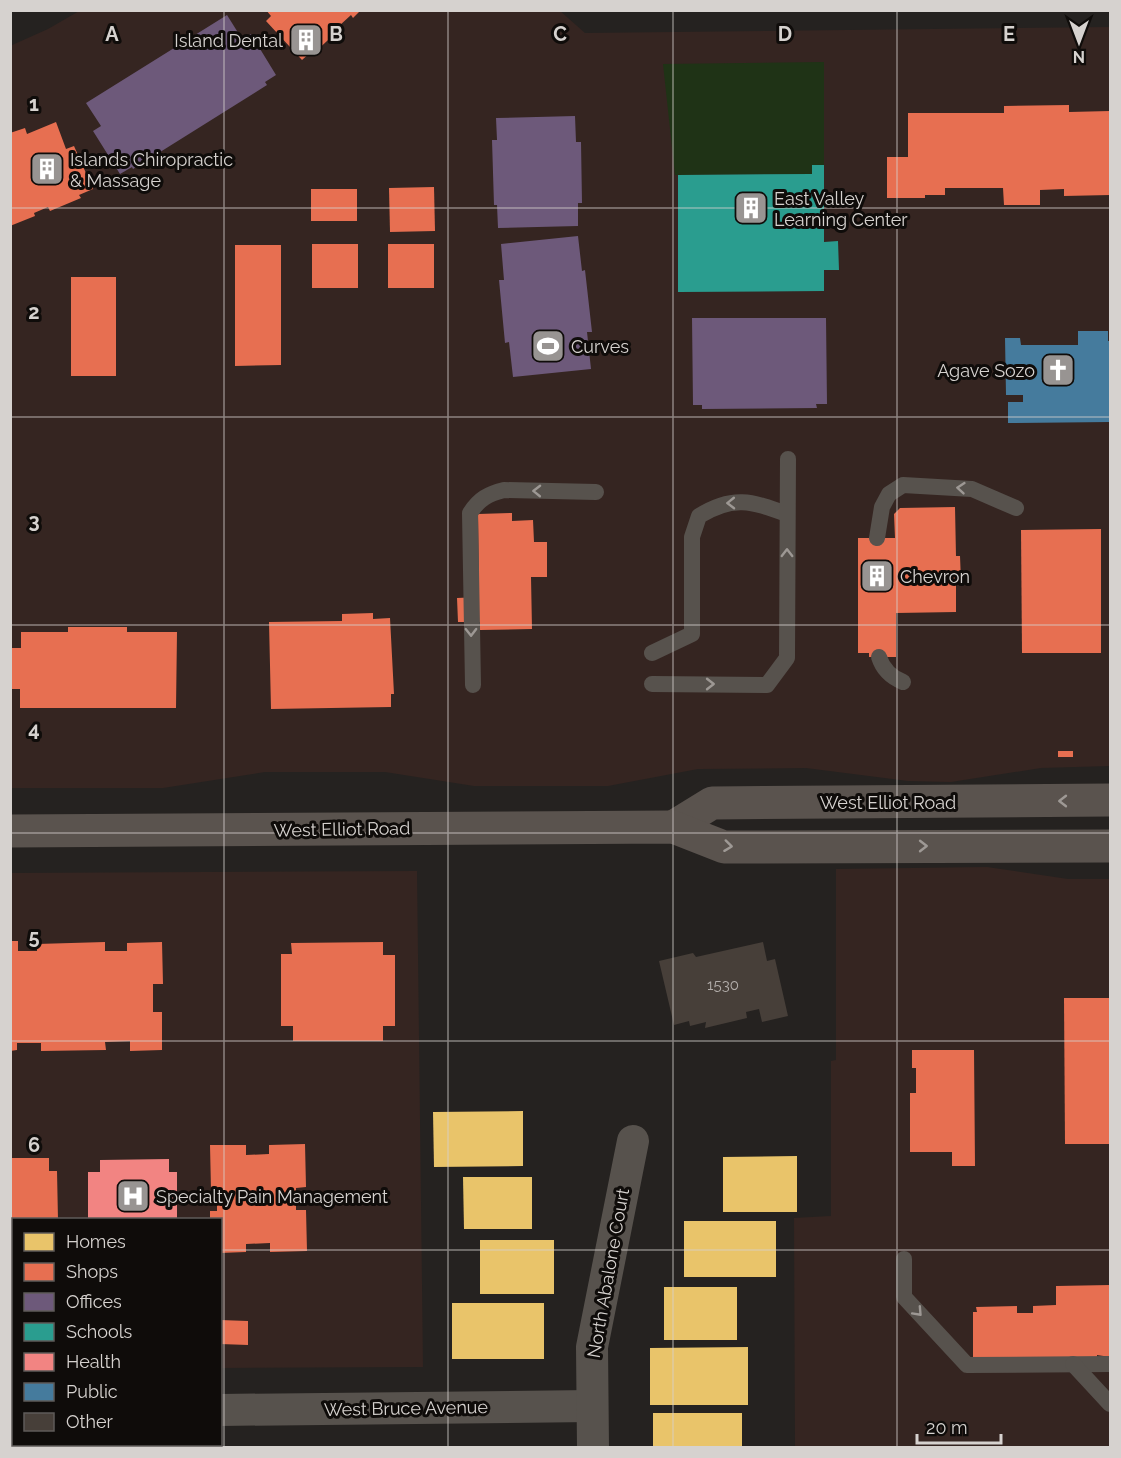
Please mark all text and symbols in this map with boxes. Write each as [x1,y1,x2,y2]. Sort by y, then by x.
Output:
north arrow [1049,12,1109,72]
text: A [105,22,119,46]
building icon: Island Dental [288,22,324,58]
text: B [329,22,343,46]
text: C [553,22,567,46]
text: D [778,22,792,46]
text: E [1003,22,1015,46]
place label: Island Dental [174,30,283,51]
text: N [1073,47,1085,66]
text: 1 [29,92,39,116]
place label: Islands Chiropractic & Massage [70,149,233,191]
building icon: Islands Chiropractic & Massage [29,151,65,187]
place label: East Valley Learning Center [774,188,908,230]
building icon: East Valley Learning Center [733,190,769,226]
text: 2 [28,300,40,324]
sports icon: Curves [530,328,566,364]
place label: Curves [571,336,629,357]
church icon: Agave Sozo [1040,352,1076,388]
place label: Agave Sozo [937,360,1035,381]
one-way arrow [957,482,966,495]
one-way arrow [533,484,542,497]
one-way arrow [726,497,735,509]
text: 3 [28,509,40,533]
one-way arrow [781,548,793,557]
building icon: Chevron [859,558,895,594]
place label: Chevron [900,566,970,587]
one-way arrow [465,627,478,636]
one-way arrow [706,678,715,691]
text: 4 [28,717,40,741]
street label: West Elliot Road [820,792,956,813]
one-way arrow [1058,795,1067,807]
street label: West Elliot Road [274,817,410,841]
one-way arrow [724,839,733,851]
one-way arrow [919,840,928,852]
text: 5 [28,925,40,949]
house number: 1530 [707,976,739,994]
text: 6 [28,1133,40,1157]
hospital icon: Specialty Pain Management [115,1178,151,1214]
place label: Specialty Pain Management [156,1186,388,1207]
street label: North Abalone Court [583,1187,633,1359]
legend [12,1218,222,1446]
text: Homes [66,1231,126,1252]
text: Shops [66,1261,118,1282]
text: Offices [66,1291,122,1312]
one-way arrow [910,1304,921,1315]
text: Schools [66,1321,133,1342]
text: Health [66,1351,121,1372]
text: Public [66,1381,118,1402]
street label: West Bruce Avenue [324,1396,489,1420]
scale bar [917,1407,1001,1445]
text: Other [66,1411,114,1432]
text: 20 m [926,1417,968,1438]

